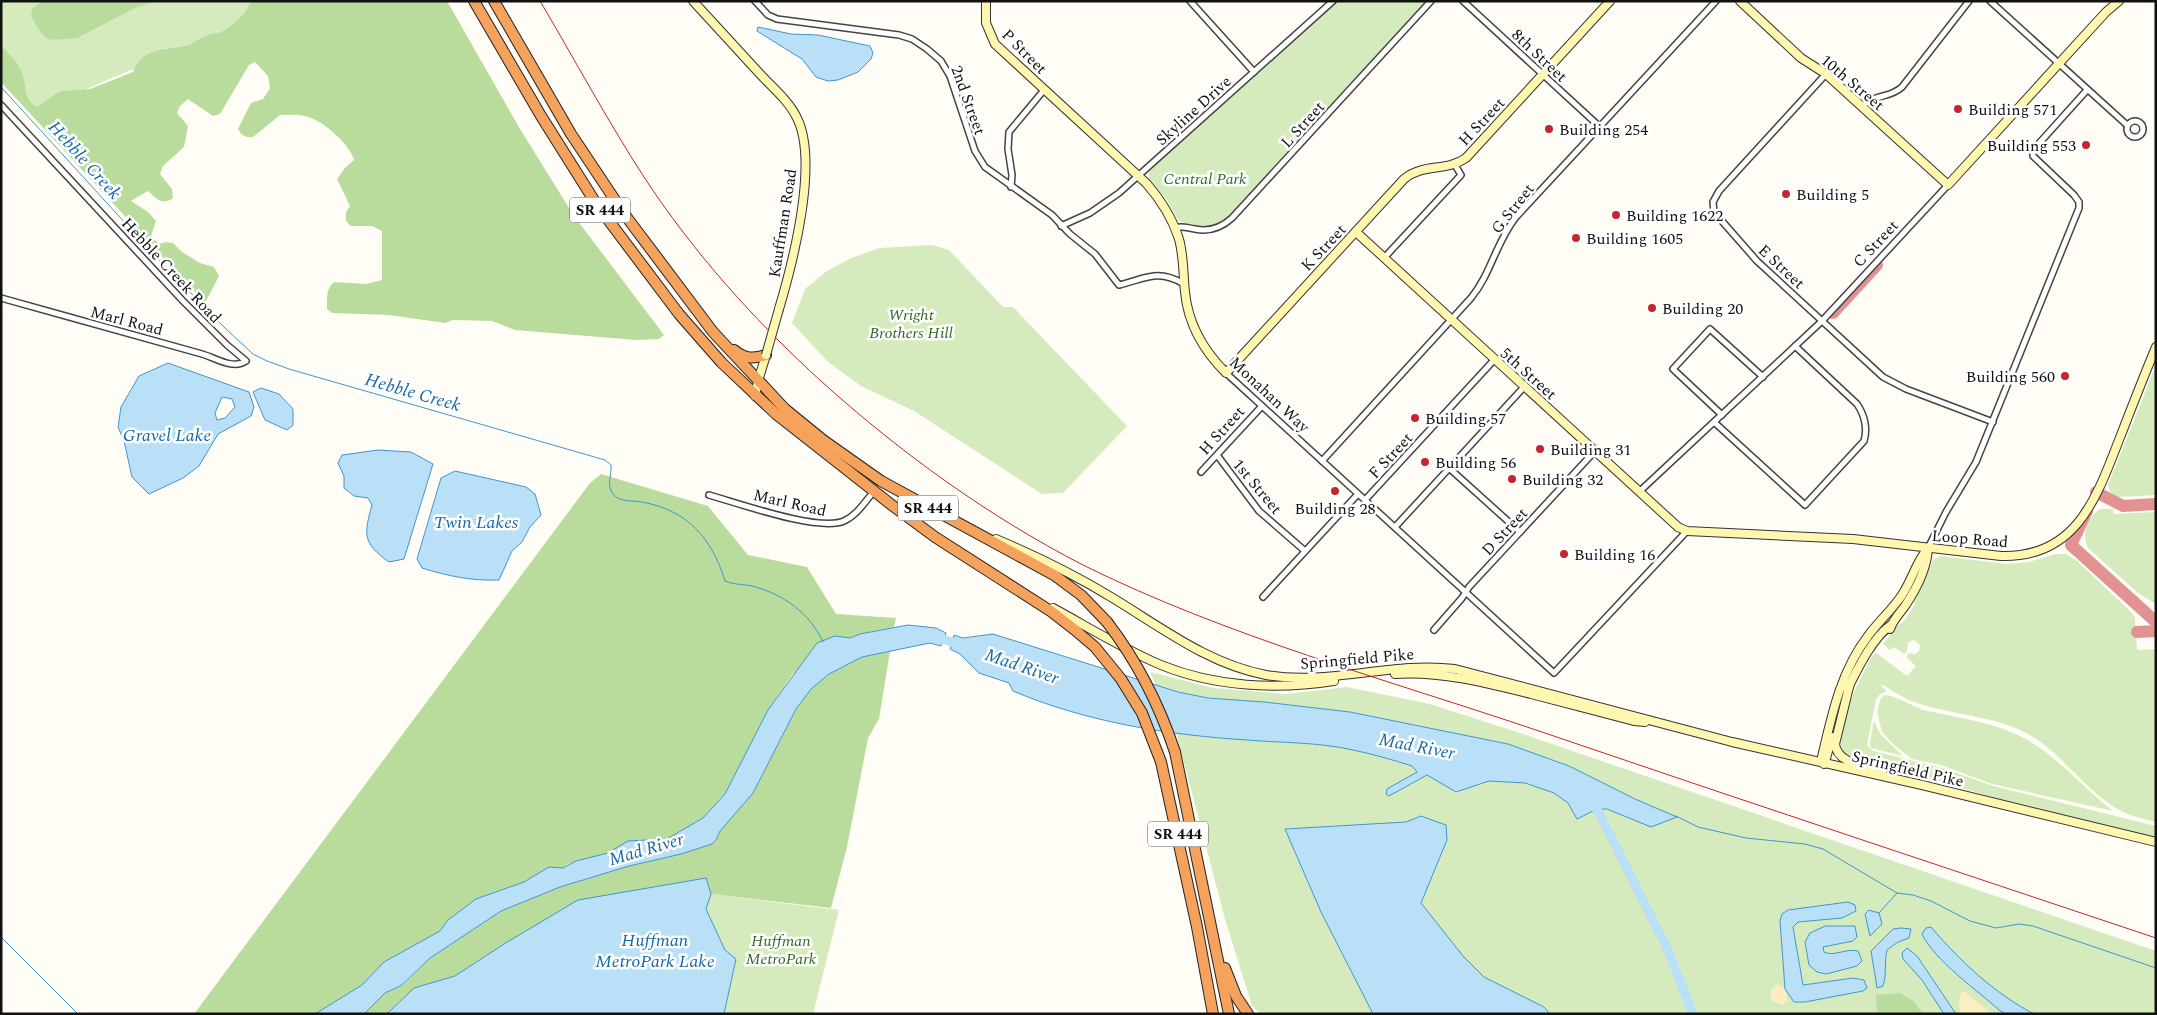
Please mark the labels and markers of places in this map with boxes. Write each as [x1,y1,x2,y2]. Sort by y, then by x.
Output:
place label: Building 571 [1968,98,2057,122]
marker: Building 571 [1952,103,1964,115]
place label: Building 254 [1559,118,1648,142]
marker: Building 254 [1543,123,1555,135]
place label: Building 553 [1987,134,2076,158]
marker: Building 553 [2080,139,2092,151]
place label: Building 5 [1796,183,1869,207]
marker: Building 5 [1780,188,1792,200]
place label: Building 1622 [1626,204,1723,228]
marker: Building 1622 [1610,209,1622,221]
place label: Building 1605 [1586,227,1683,251]
marker: Building 1605 [1570,232,1582,244]
place label: Building 20 [1662,297,1743,321]
marker: Building 20 [1646,302,1658,314]
place label: Building 560 [1966,365,2055,389]
marker: Building 560 [2059,370,2071,382]
place label: Building 57 [1425,407,1506,431]
marker: Building 57 [1409,412,1421,424]
place label: Building 31 [1550,438,1631,462]
marker: Building 31 [1534,443,1546,455]
place label: Building 56 [1435,451,1516,475]
marker: Building 56 [1419,456,1431,468]
place label: Building 32 [1522,468,1603,492]
marker: Building 32 [1506,473,1518,485]
marker: Building 28 [1329,485,1341,497]
place label: Building 28 [1294,497,1376,521]
place label: Building 16 [1574,543,1655,567]
marker: Building 16 [1558,548,1570,560]

